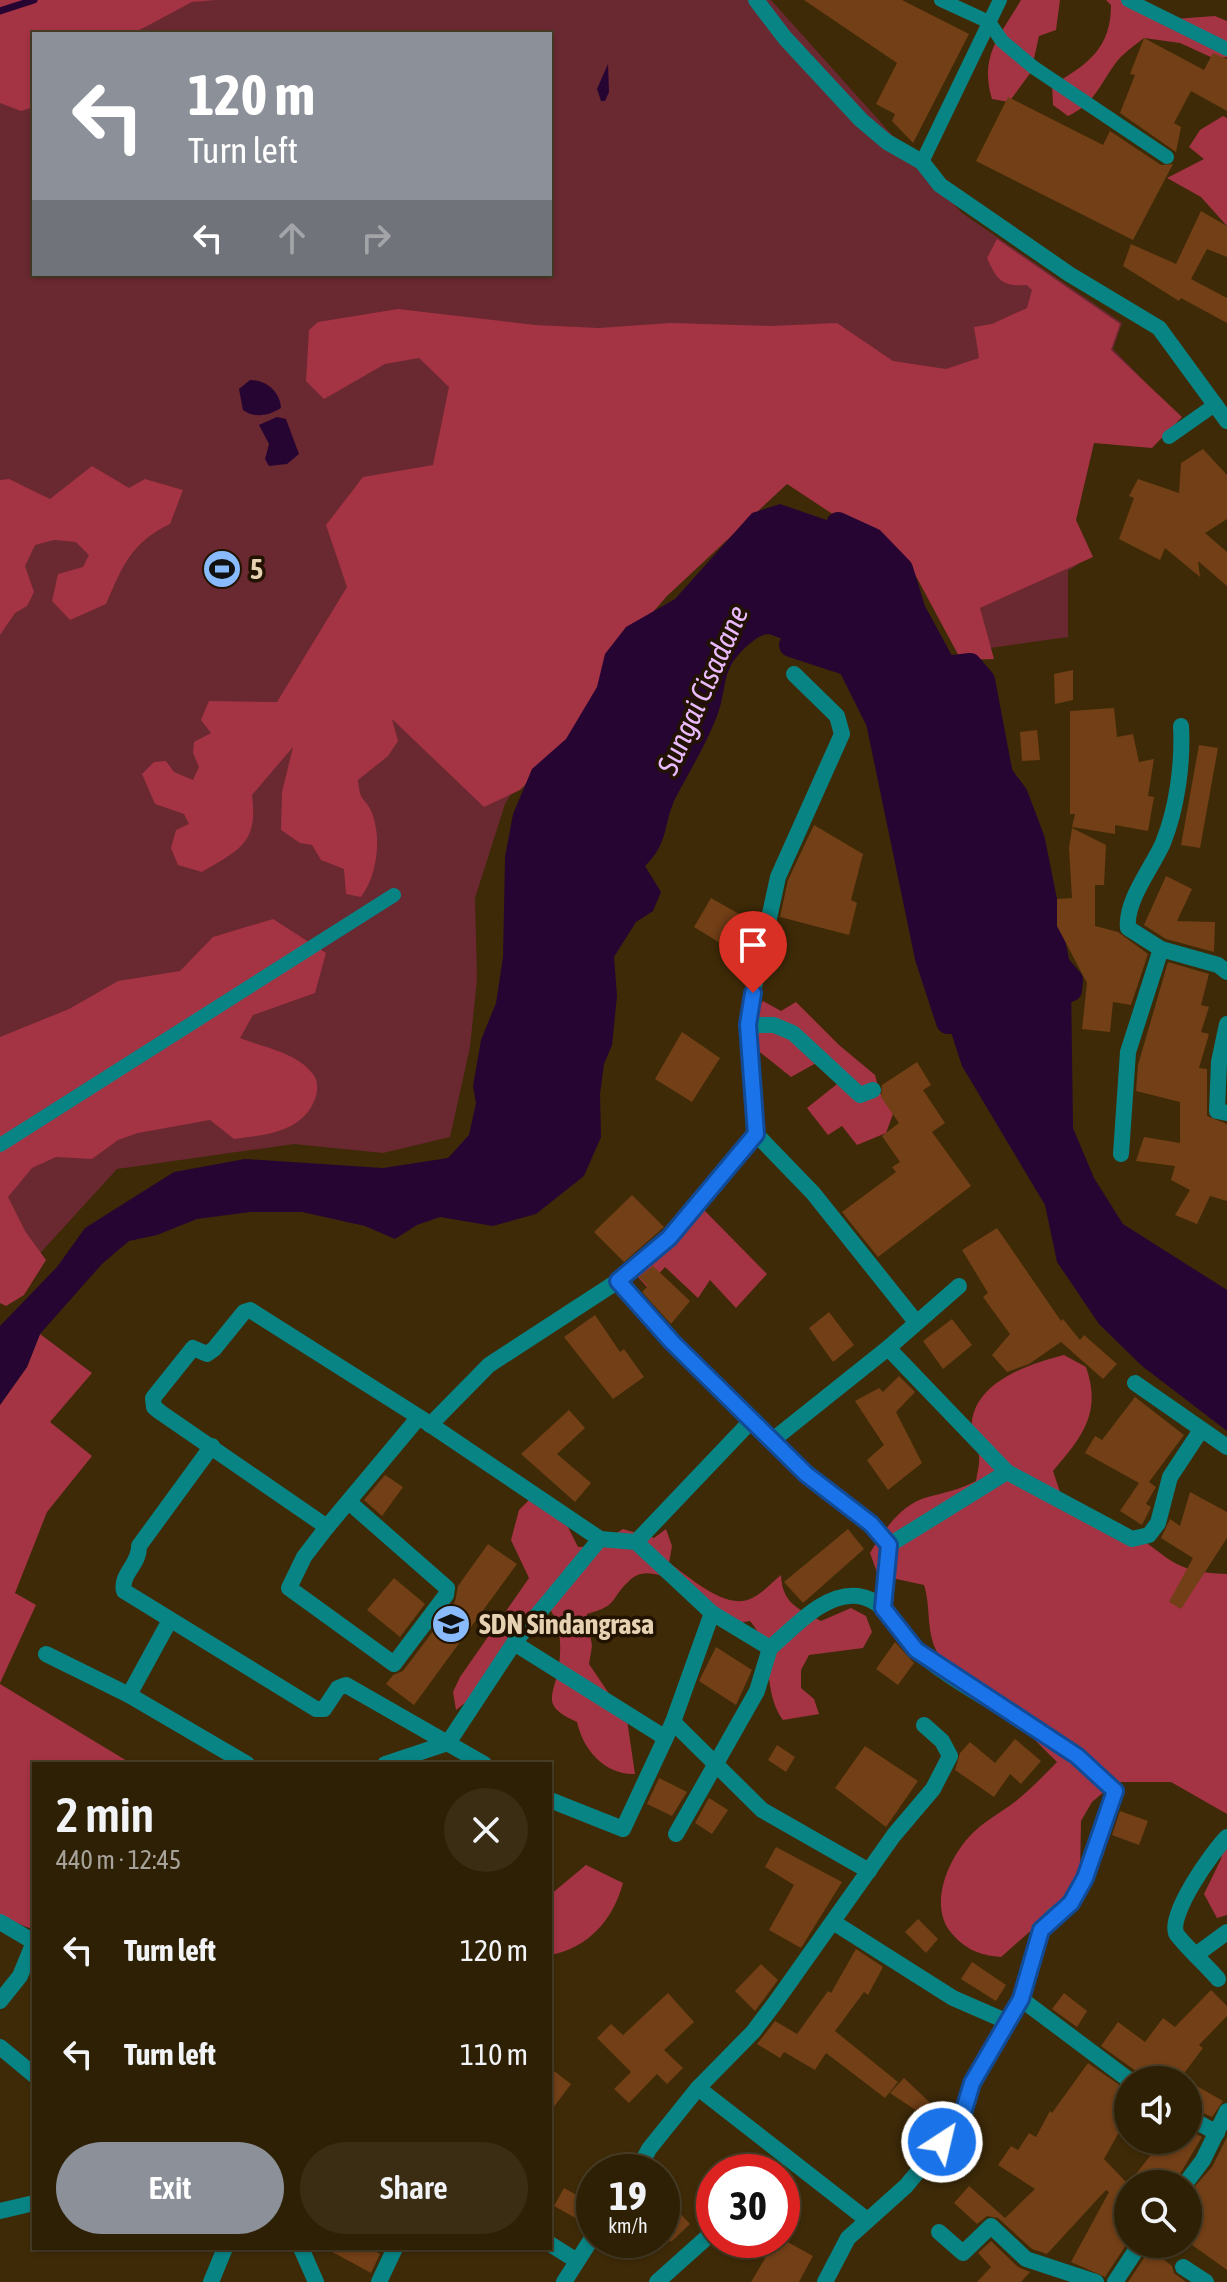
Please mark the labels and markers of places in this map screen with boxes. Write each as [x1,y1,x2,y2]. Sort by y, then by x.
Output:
sports icon: 5 [201,548,243,590]
place label: 5 [250,553,263,585]
pin [719,911,787,993]
school or university icon: SDN Sindangrasa [430,1603,472,1645]
place label: SDN Sindangrasa [479,1608,654,1640]

